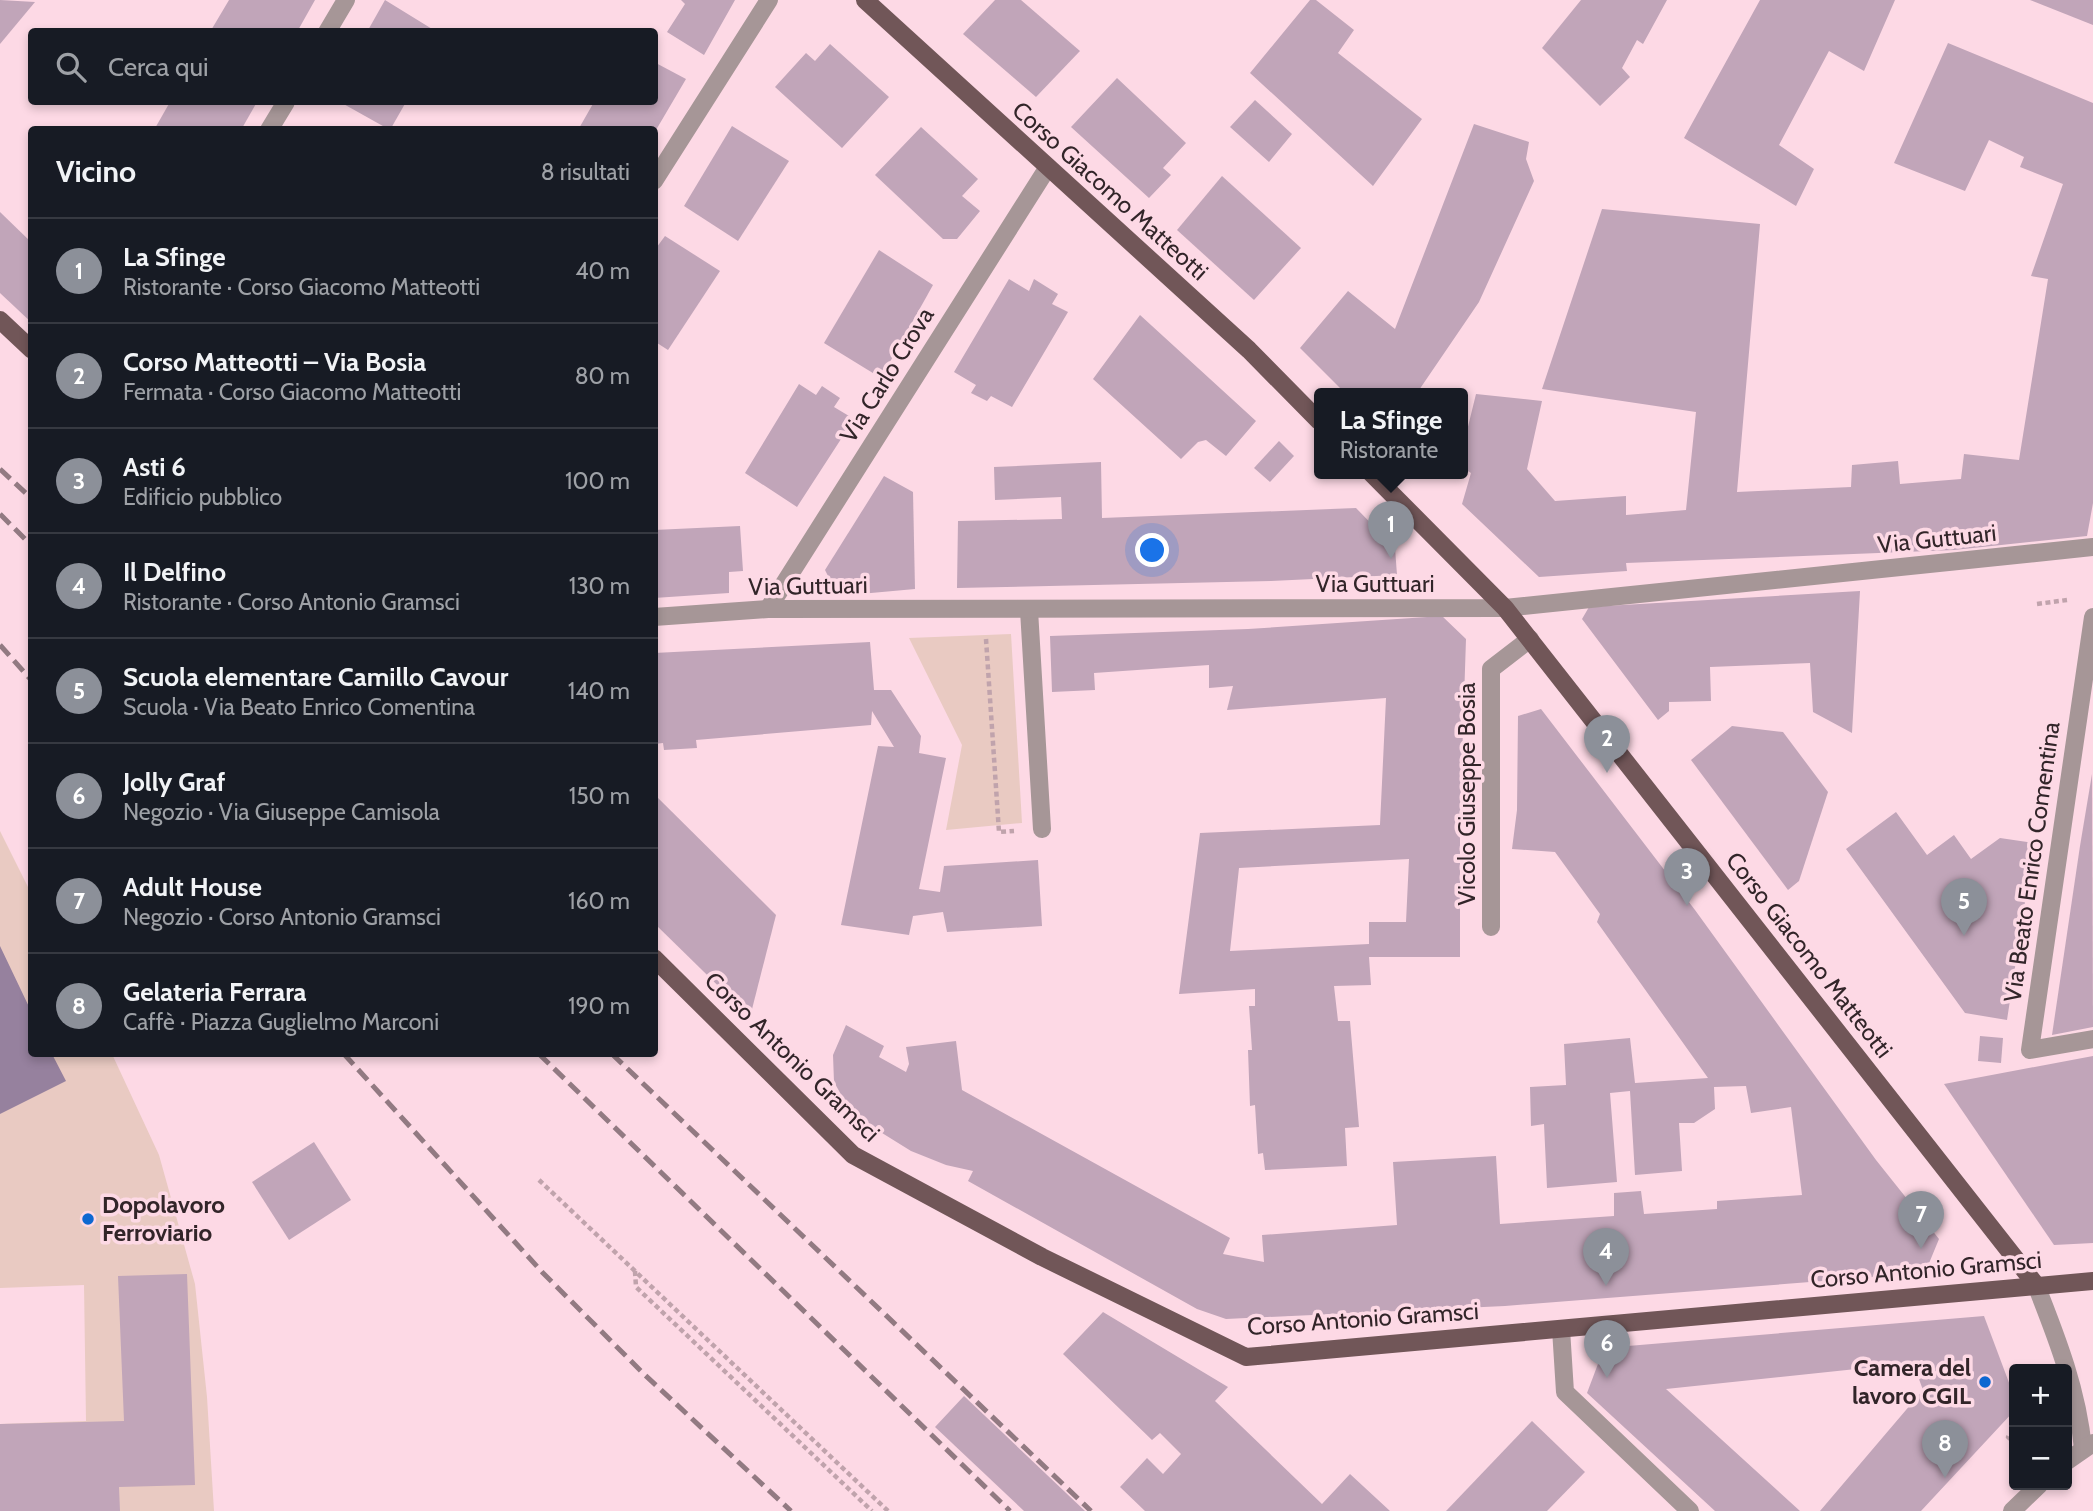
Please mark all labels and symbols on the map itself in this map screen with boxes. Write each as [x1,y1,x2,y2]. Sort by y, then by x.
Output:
street label: Corso Giacomo Matteotti [1007,95,1214,286]
street label: Via Carlo Crova [834,301,940,448]
pin: 1 [1368,501,1414,559]
street label: Via Guttuari [1876,518,1998,559]
your location [1135,533,1169,567]
street label: Via Guttuari [1315,569,1435,598]
street label: Via Guttuari [748,570,868,601]
street label: Vicolo Giuseppe Bosia [1452,682,1481,906]
pin: 2 [1584,715,1630,773]
street label: Via Beato Enrico Comentina [1997,719,2066,1004]
street label: Corso Giacomo Matteotti [1720,846,1899,1063]
pin: 3 [1664,848,1710,906]
pin: 5 [1941,878,1987,936]
street label: Corso Antonio Gramsci [699,966,886,1148]
place label: Dopolavoro Ferroviario [102,1190,225,1247]
pin: 7 [1898,1191,1944,1249]
marker: Dopolavoro Ferroviario [80,1211,96,1227]
pin: 4 [1583,1228,1629,1286]
street label: Corso Antonio Gramsci [1809,1245,2043,1294]
street label: Corso Antonio Gramsci [1246,1296,1480,1341]
pin: 6 [1584,1320,1630,1378]
place label: Camera del lavoro CGIL [1852,1353,1971,1410]
marker: Camera del lavoro CGIL [1977,1374,1993,1390]
pin: 8 [1922,1420,1968,1478]

